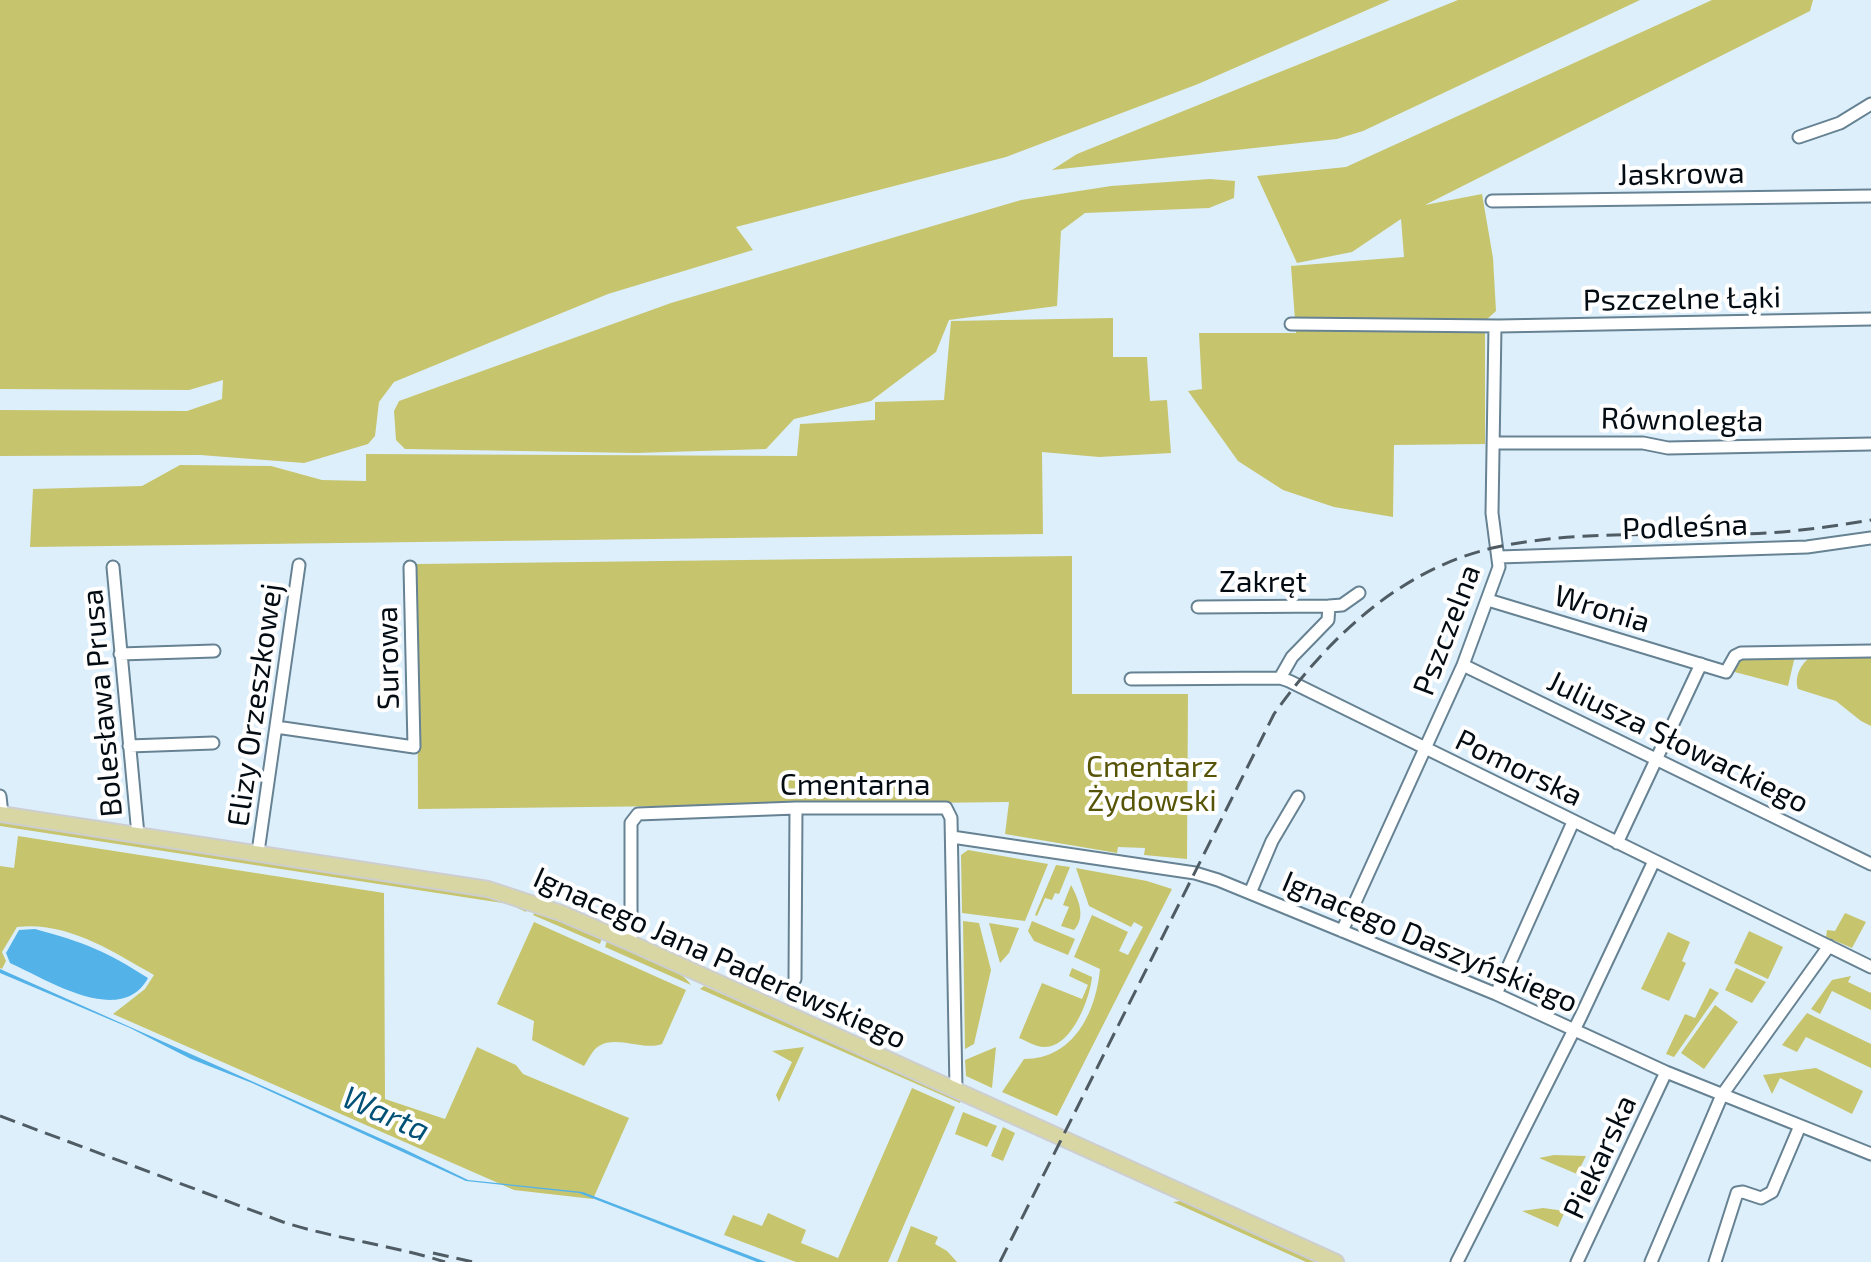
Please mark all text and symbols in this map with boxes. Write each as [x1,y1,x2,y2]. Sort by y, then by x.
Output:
street label: Jaskrowa [1617,155,1745,193]
street label: Pszczelne Łąki [1583,279,1781,319]
street label: Równoległa [1600,401,1764,439]
street label: Podleśna [1621,507,1749,547]
street label: Pszczelna [1406,560,1488,700]
street label: Zakręt [1219,564,1307,600]
street label: Wronia [1550,577,1654,641]
street label: Elizy Orzeszkowej [220,581,290,829]
street label: Bolesława Prusa [74,588,130,818]
street label: Surowa [369,606,407,710]
street label: Juliusza Słowackiego [1541,663,1815,821]
street label: Pomorska [1450,722,1588,814]
park label: Cmentarz Żydowski [1086,749,1218,820]
street label: Cmentarna [780,767,930,803]
street label: Ignacego Jana Paderewskiego [528,859,912,1057]
street label: Ignacego Daszyńskiego [1277,863,1583,1021]
water label: Warta [337,1078,435,1150]
street label: Piekarska [1556,1090,1644,1224]

